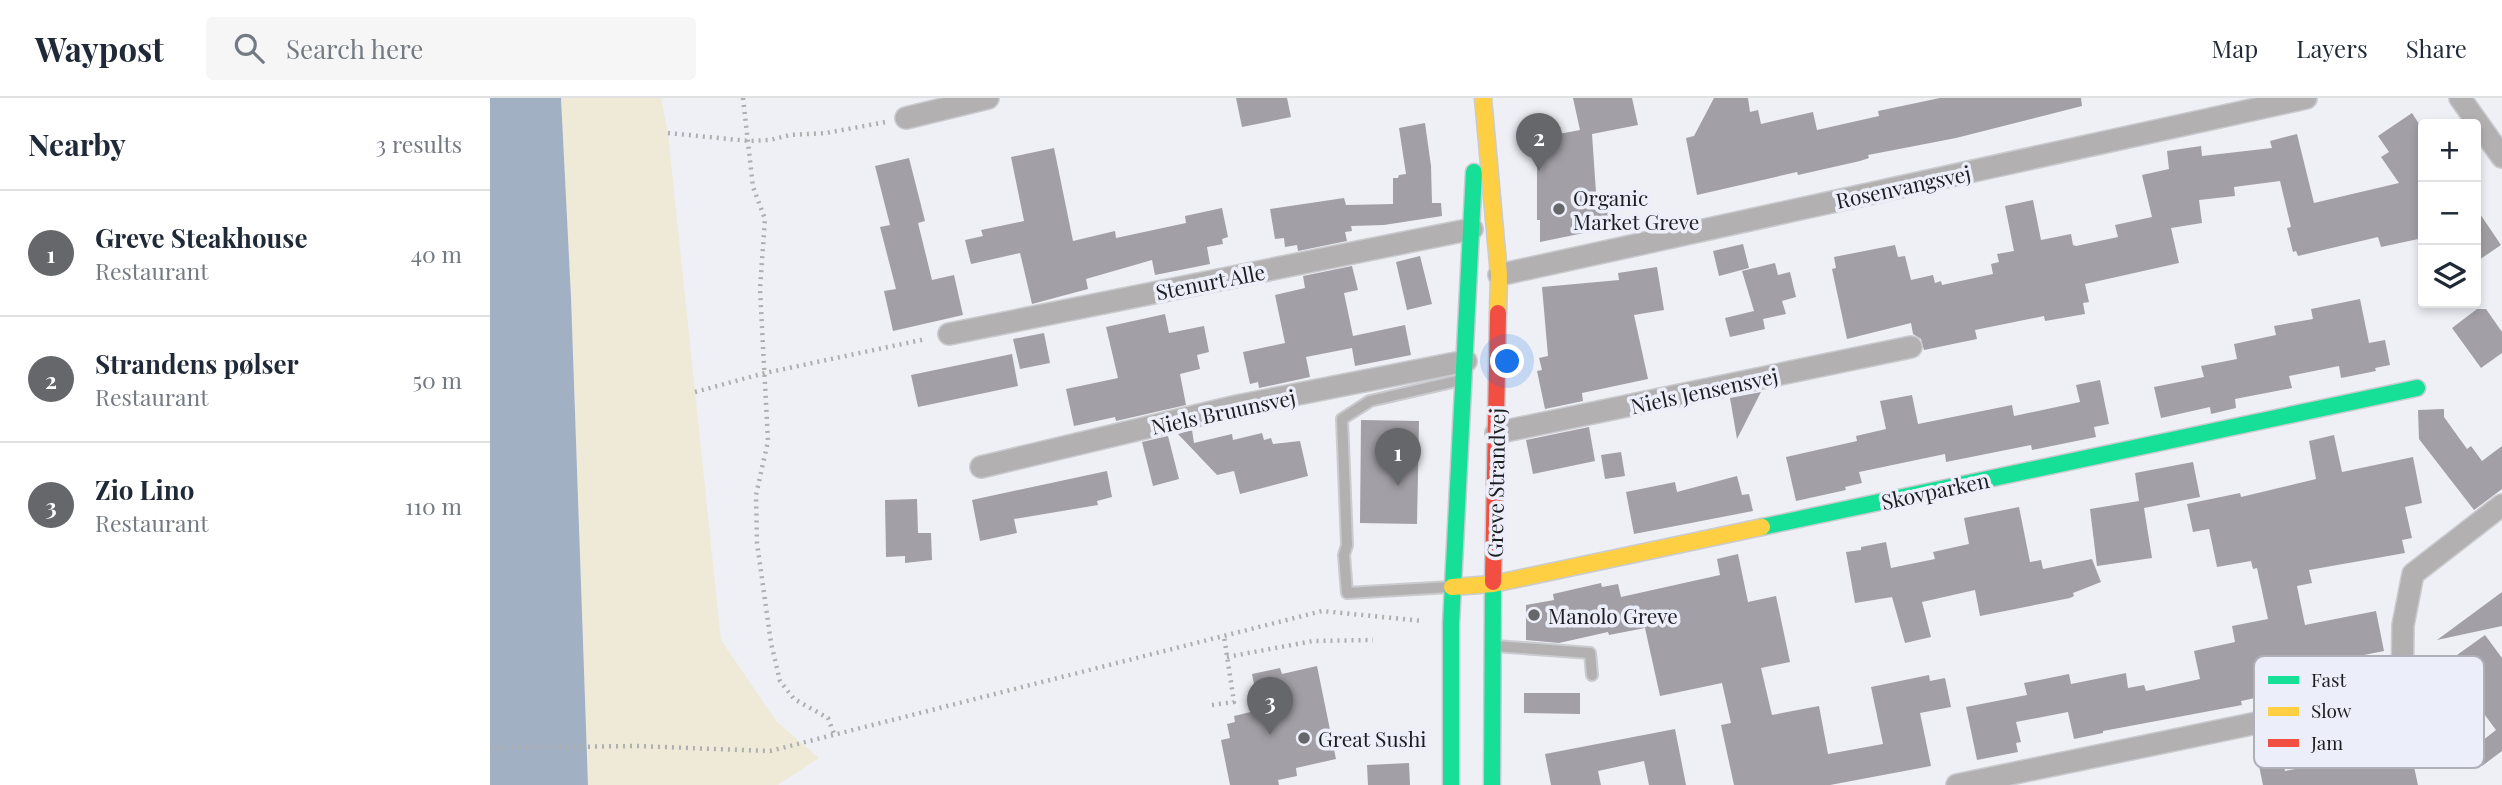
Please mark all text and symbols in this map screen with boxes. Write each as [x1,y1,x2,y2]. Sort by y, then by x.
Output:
search box [206,17,696,80]
text: Waypost [35,26,164,70]
icon: search [230,29,268,67]
text: Search here [286,31,423,66]
text: Map [2212,32,2258,64]
text: Layers [2296,32,2368,64]
text: Share [2406,32,2467,64]
pin: 2 [1516,113,1562,171]
map controls [2418,119,2481,308]
button: + [2418,119,2481,182]
text: Nearby [28,124,126,164]
text: 3 results [376,128,462,159]
street label: Rosenvangsvej [1833,158,1973,214]
button: − [2418,182,2481,245]
place label: Organic Market Greve [1573,183,1699,235]
marker: Organic Market Greve [1551,201,1567,217]
text: Greve Steakhouse [95,220,307,255]
text: 1 [47,238,55,269]
text: 40 m [411,238,462,269]
button: layers [2418,245,2481,308]
text: Restaurant [95,255,208,286]
street label: Stenurt Alle [1153,257,1267,305]
your location [1490,344,1524,378]
text: Strandens pølser [95,346,299,381]
street label: Niels Jensensvej [1628,361,1780,419]
text: 2 [45,364,57,395]
text: 50 m [413,364,462,395]
text: Restaurant [95,381,208,412]
street label: Niels Bruunsvej [1148,382,1298,440]
street label: Greve Strandvej [1480,408,1510,558]
pin: 1 [1375,428,1421,486]
street label: Skovparken [1878,465,1992,515]
text: Zio Lino [95,472,194,507]
text: 3 [45,490,57,521]
text: 110 m [405,490,462,521]
text: Restaurant [95,507,208,538]
place label: Manolo Greve [1548,601,1678,629]
marker: Manolo Greve [1526,607,1542,623]
legend [2254,656,2484,768]
text: Fast [2311,666,2347,692]
pin: 3 [1247,677,1293,735]
text: Slow [2311,697,2352,723]
place label: Great Sushi [1318,724,1427,752]
text: Jam [2310,729,2343,755]
marker: Great Sushi [1296,730,1312,746]

